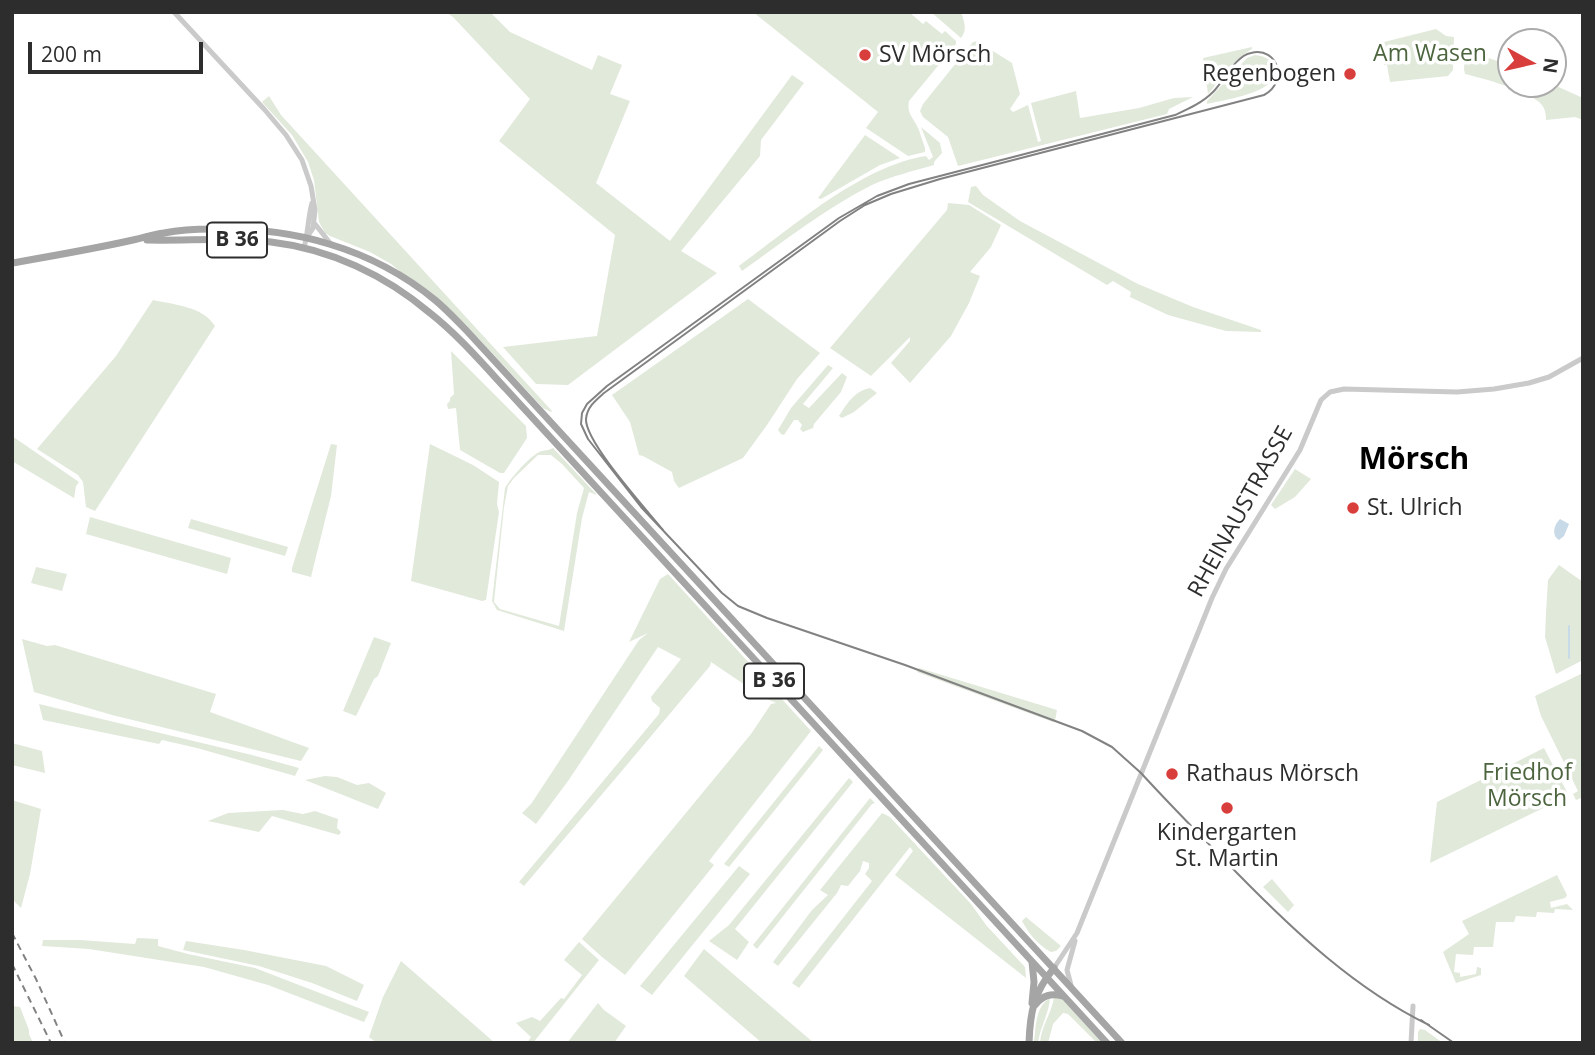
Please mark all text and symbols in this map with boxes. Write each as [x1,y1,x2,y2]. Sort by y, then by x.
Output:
scale bar [32,28,206,72]
north arrow [1497,28,1567,98]
text: 200 m [41,40,102,68]
park label: Am Wasen [1373,40,1487,68]
place label: SV Mörsch [879,41,991,69]
marker: SV Mörsch [857,47,873,63]
text: N [1537,56,1565,75]
place label: Regenbogen [1202,60,1336,88]
marker: Regenbogen [1342,66,1358,82]
road number: B 36 [207,222,267,258]
street label: RHEINAUSTRASSE [1183,422,1299,602]
district label: Mörsch [1359,442,1469,478]
place label: St. Ulrich [1367,494,1463,522]
marker: St. Ulrich [1345,500,1361,516]
road number: B 36 [744,664,804,698]
park label: Friedhof Mörsch [1482,759,1572,813]
place label: Rathaus Mörsch [1186,760,1359,788]
marker: Rathaus Mörsch [1164,766,1180,782]
marker: Kindergarten St. Martin [1219,800,1235,816]
place label: Kindergarten St. Martin [1157,819,1297,873]

